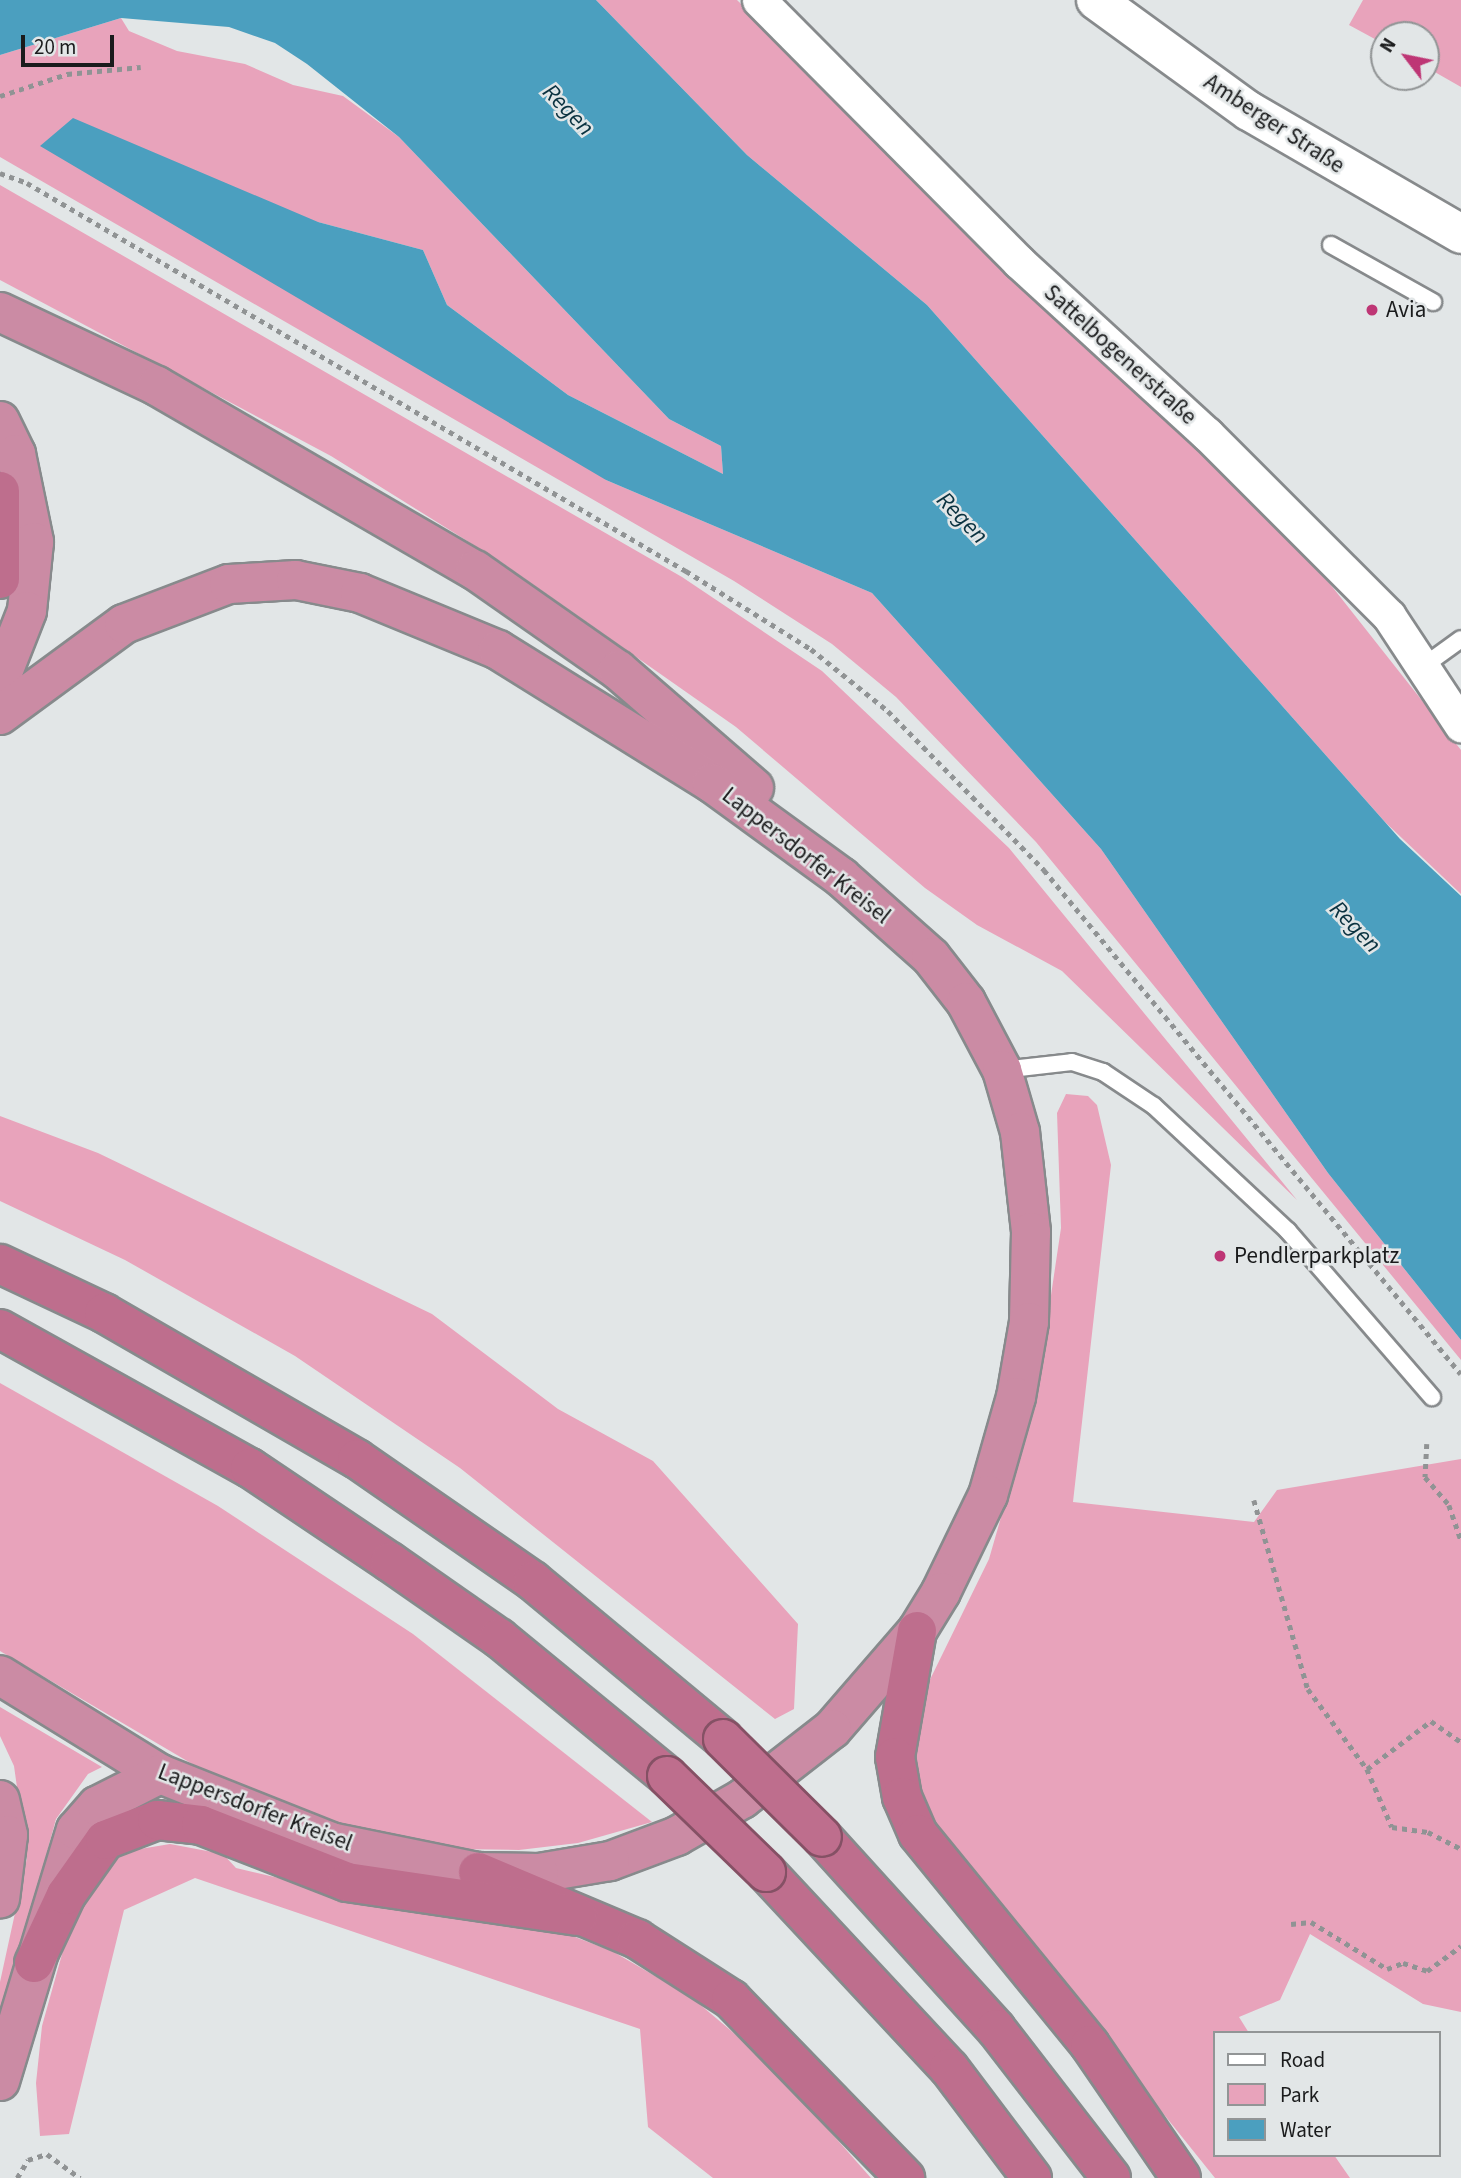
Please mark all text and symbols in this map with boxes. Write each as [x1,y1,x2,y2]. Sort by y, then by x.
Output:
scale bar [24,21,117,65]
north arrow [1370,21,1440,91]
text: 20 m [34,32,76,62]
text: N [1374,33,1403,58]
street label: Amberger Straße [1199,68,1349,180]
water label: Regen [536,78,600,142]
street label: Sattelbogenerstraße [1038,279,1202,431]
place label: Avia [1386,296,1426,324]
marker: Avia [1364,302,1380,318]
water label: Regen [930,486,994,550]
street label: Lappersdorfer Kreisel [716,782,896,930]
water label: Regen [1323,895,1387,959]
place label: Pendlerparkplatz [1234,1242,1399,1270]
marker: Pendlerparkplatz [1212,1248,1228,1264]
street label: Lappersdorfer Kreisel [154,1758,356,1858]
legend [1212,2031,1440,2157]
text: Road [1280,2045,1325,2075]
text: Park [1280,2080,1319,2110]
text: Water [1280,2115,1331,2145]

